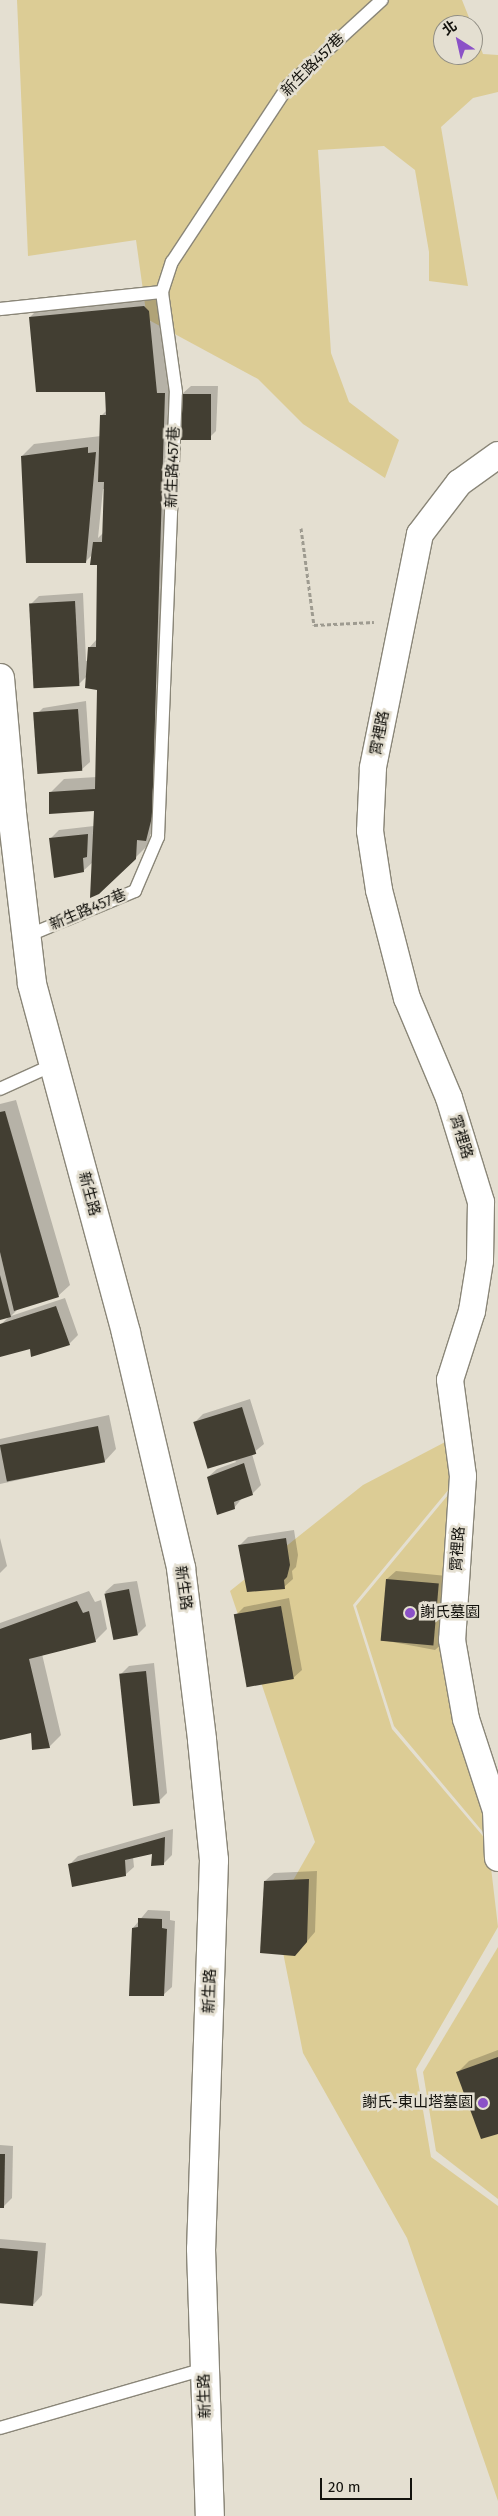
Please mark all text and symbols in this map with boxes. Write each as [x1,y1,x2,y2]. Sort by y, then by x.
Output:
north arrow [433,15,483,65]
text: 北 [439,17,460,39]
street label: 新生路457巷 [278,30,348,100]
street label: 新生路457巷 [163,426,183,508]
street label: 霄裡路 [367,709,393,757]
street label: 新生路457巷 [47,886,129,934]
street label: 霄裡路 [446,1113,476,1161]
street label: 新生路 [74,1170,104,1218]
street label: 霄裡路 [447,1526,469,1572]
street label: 新生路 [171,1564,195,1612]
place label: 謝氏墓園 [420,1604,480,1622]
marker: 謝氏墓園 [404,1607,416,1619]
street label: 新生路 [200,1968,220,2014]
place label: 謝氏-東山塔墓園 [362,2094,473,2112]
marker: 謝氏-東山塔墓園 [477,2097,489,2109]
street label: 新生路 [195,2373,215,2419]
scale bar [323,2468,416,2500]
text: 20 m [328,2478,361,2496]

